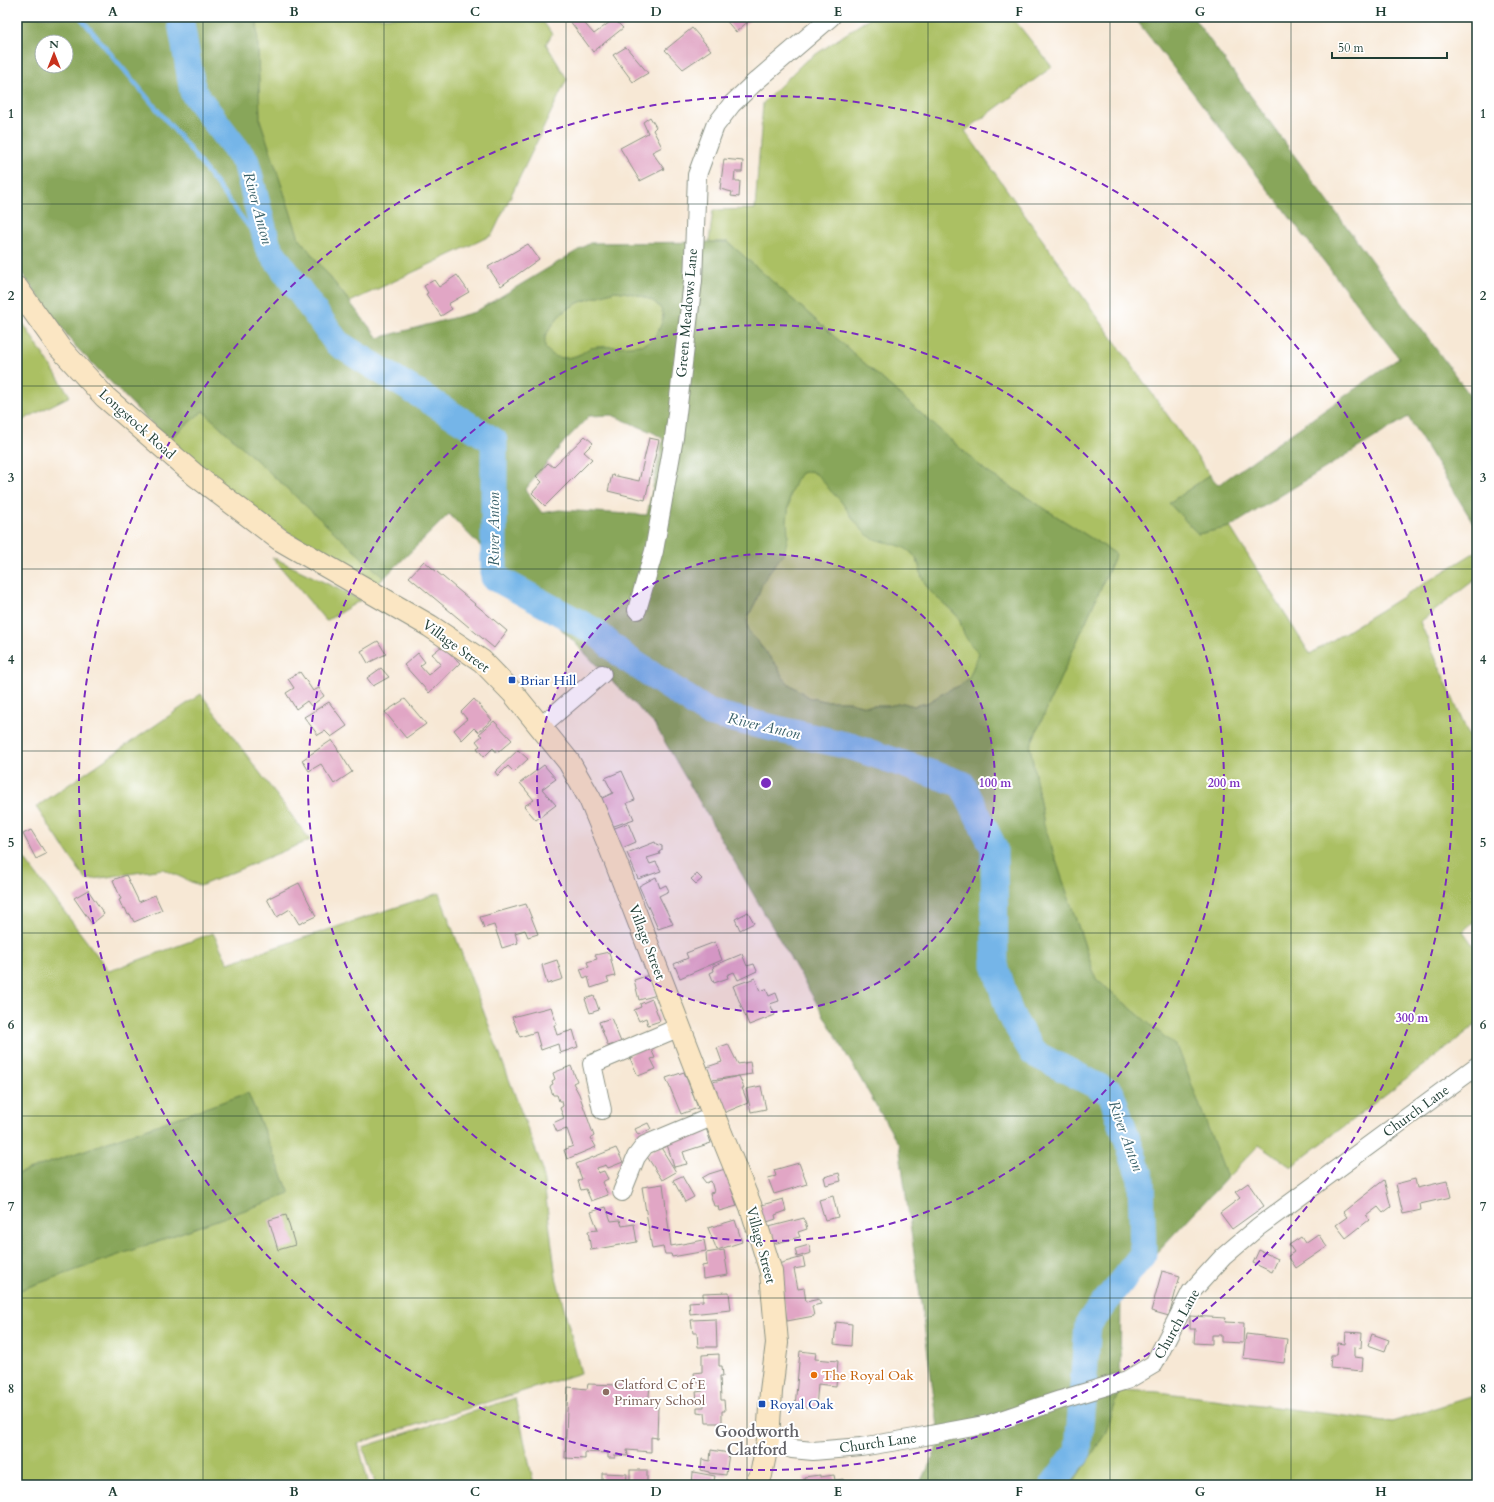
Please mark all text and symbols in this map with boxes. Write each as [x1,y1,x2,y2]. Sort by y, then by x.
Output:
text: A [108,3,118,21]
text: B [289,3,299,21]
text: C [470,3,480,21]
text: D [650,3,662,21]
text: E [834,3,842,21]
text: F [1015,3,1023,21]
text: G [1195,3,1206,21]
text: H [1375,3,1387,21]
north arrow [34,34,74,74]
scale bar [1332,34,1447,60]
text: N [49,37,59,52]
text: 50 m [1338,40,1365,56]
text: 1 [8,105,14,123]
text: 1 [1480,105,1486,123]
water label: River Anton [239,170,277,247]
street label: Green Meadows Lane [672,248,702,378]
text: 2 [8,287,15,305]
text: 2 [1480,287,1487,305]
street label: Longstock Road [95,385,180,464]
text: 3 [8,469,15,487]
text: 3 [1480,469,1487,487]
water label: River Anton [484,491,504,566]
street label: Village Street [418,615,494,677]
text: 4 [8,651,15,669]
text: 4 [1480,651,1487,669]
place label: Briar Hill [520,671,577,690]
marker: Briar Hill [507,675,517,685]
water label: River Anton [726,708,803,744]
text: 100 m [979,775,1012,791]
text: 200 m [1208,775,1241,791]
centre of rings [759,776,773,790]
text: 5 [8,834,14,852]
text: 5 [1480,834,1486,852]
street label: Village Street [624,902,670,983]
text: 300 m [1396,1010,1429,1026]
text: 6 [8,1016,15,1034]
text: 6 [1480,1016,1487,1034]
street label: Church Lane [1379,1080,1453,1142]
water label: River Anton [1104,1098,1148,1175]
text: 7 [8,1198,15,1216]
text: 7 [1480,1198,1487,1216]
street label: Village Street [742,1204,781,1286]
street label: Church Lane [1150,1285,1204,1363]
place label: The Royal Oak [822,1366,914,1385]
marker: The Royal Oak [809,1370,819,1380]
place label: Clatford C of E Primary School [614,1375,706,1410]
text: 8 [8,1380,14,1398]
text: 8 [1480,1380,1486,1398]
marker: Clatford C of E Primary School [601,1387,611,1397]
place label: Royal Oak [770,1395,834,1414]
marker: Royal Oak [757,1399,767,1409]
district label: Goodworth Clatford [715,1421,799,1461]
street label: Church Lane [838,1428,918,1458]
text: A [108,1483,118,1501]
text: B [289,1483,299,1501]
text: C [470,1483,480,1501]
text: D [650,1483,662,1501]
text: E [834,1483,842,1501]
text: F [1015,1483,1023,1501]
text: G [1195,1483,1206,1501]
text: H [1375,1483,1387,1501]

